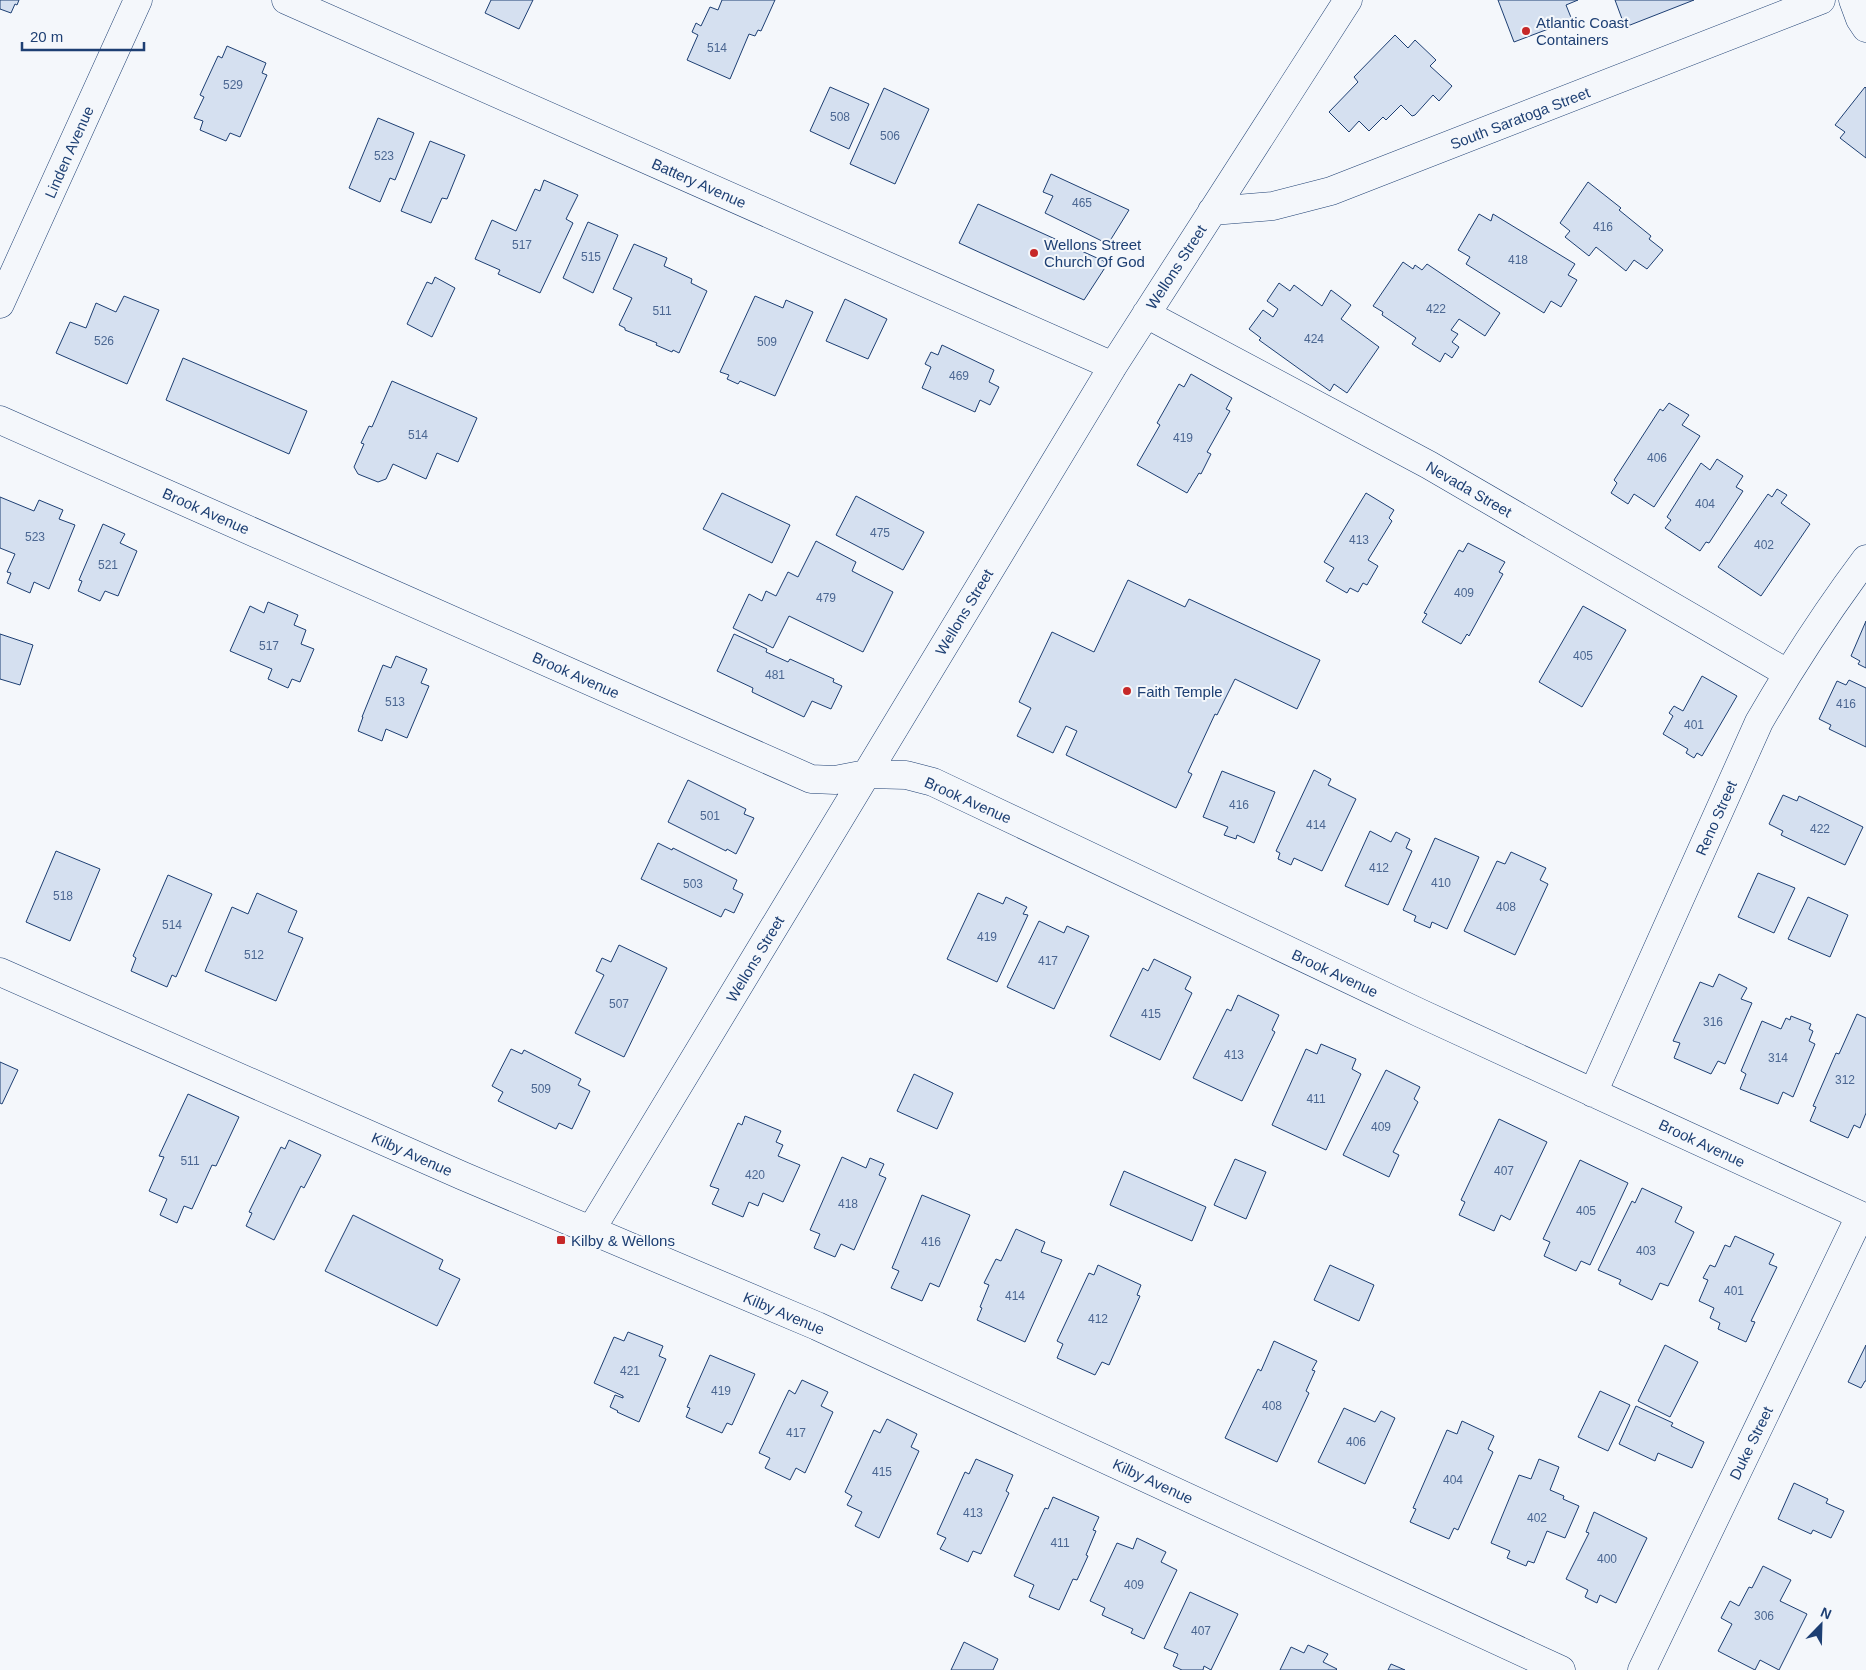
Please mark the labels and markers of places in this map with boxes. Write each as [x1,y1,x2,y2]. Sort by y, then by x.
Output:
place label: Atlantic Coast Containers [1536,14,1629,48]
marker: Atlantic Coast Containers [1520,25,1532,37]
place label: Wellons Street Church Of God [1044,236,1145,270]
marker: Wellons Street Church Of God [1028,247,1040,259]
place label: Faith Temple [1137,683,1223,700]
marker: Faith Temple [1121,685,1133,697]
place label: Kilby & Wellons [571,1232,675,1249]
marker: Kilby & Wellons [555,1234,567,1246]

